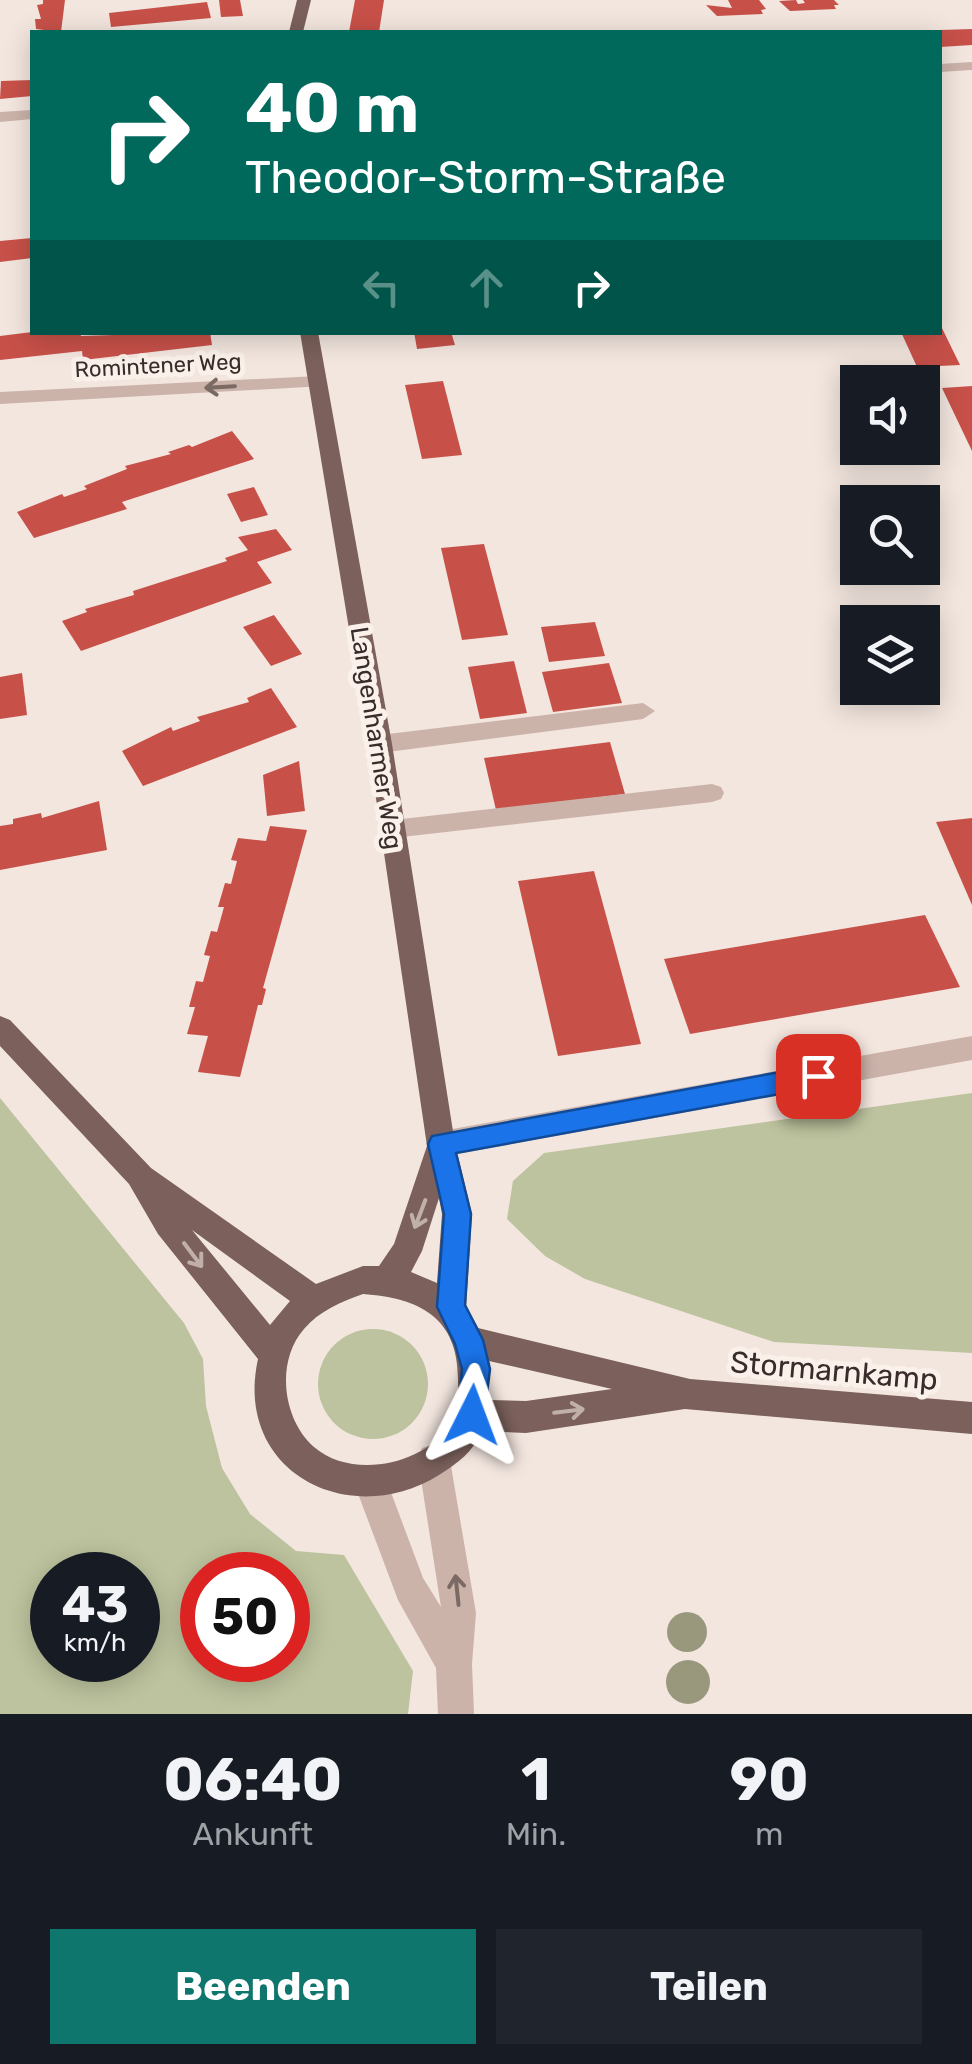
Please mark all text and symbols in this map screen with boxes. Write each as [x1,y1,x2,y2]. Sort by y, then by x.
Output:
text: 40 m [245,67,419,150]
icon: right [80,70,210,200]
text: Theodor-Storm-Straße [245,151,726,204]
icon: left [354,260,409,315]
icon: ahead [459,260,514,315]
icon: right [564,260,619,315]
street label: Romintener Weg [74,348,242,383]
map controls [840,365,940,705]
button: sound [840,365,940,465]
one-way arrow [205,378,237,397]
button: search [840,485,940,585]
button: layers [840,605,940,705]
street label: Langenharmer Weg [345,625,408,851]
pin [776,1034,861,1119]
icon: arrive [791,1049,846,1104]
one-way arrow [410,1199,428,1229]
one-way arrow [182,1241,203,1268]
street label: Stormarnkamp [729,1344,939,1398]
position arrow [420,1363,524,1467]
one-way arrow [553,1401,585,1420]
speed limit sign: 50 [180,1552,310,1682]
one-way arrow [447,1574,466,1606]
text: 43 [61,1575,129,1635]
text: km/h [64,1628,126,1657]
text: 06:40 [163,1744,342,1815]
text: 1 [521,1744,551,1815]
text: 90 [729,1744,809,1815]
text: Ankunft [193,1815,313,1853]
text: Min. [506,1815,566,1853]
text: m [755,1815,783,1853]
button: Beenden [50,1929,476,2044]
button: Teilen [496,1929,922,2044]

